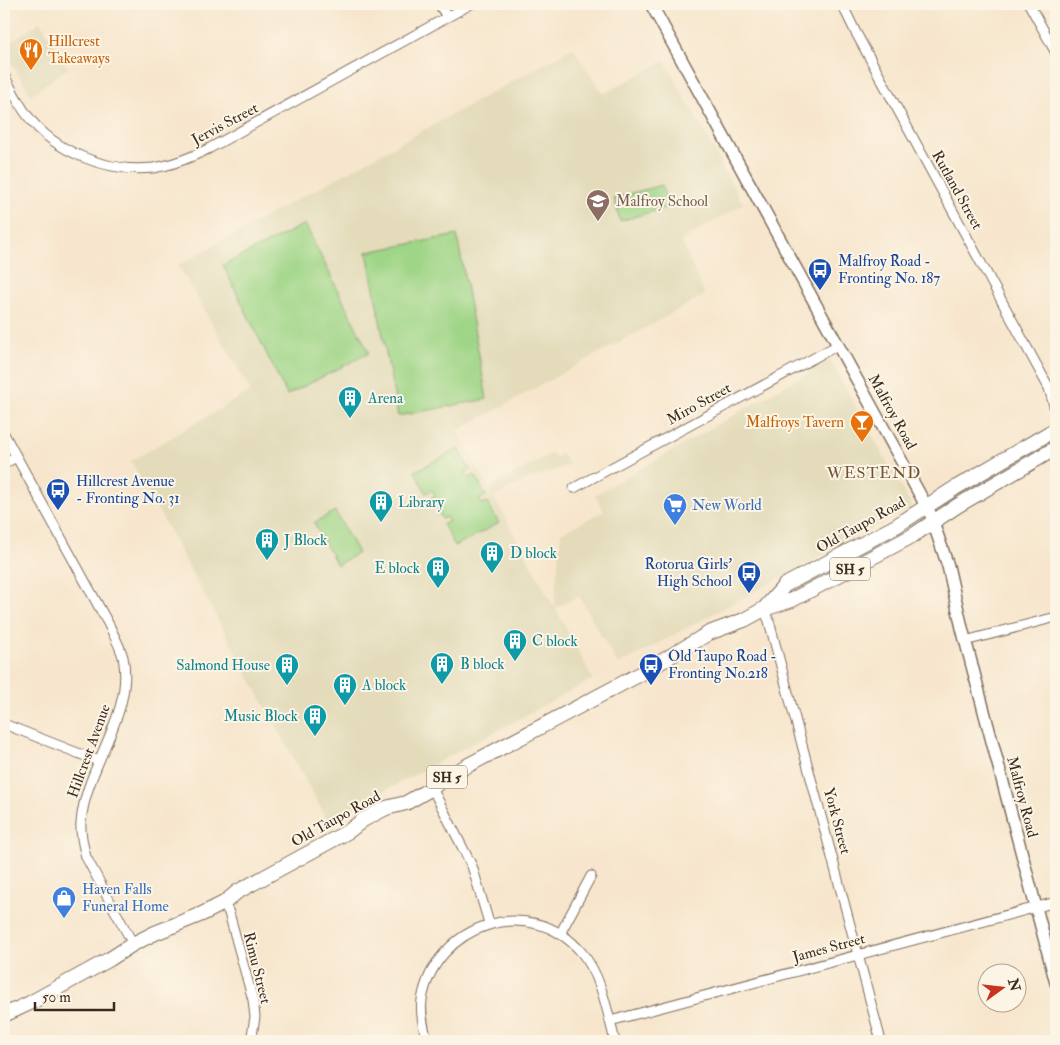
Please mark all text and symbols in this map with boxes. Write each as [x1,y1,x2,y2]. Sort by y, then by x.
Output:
place label: Hillcrest Takeaways [48,32,110,68]
restaurant icon: Hillcrest Takeaways [18,37,44,71]
street label: Jervis Street [188,98,262,151]
street label: Rutland Street [927,147,987,233]
school or university icon: Malfroy School [585,188,611,222]
place label: Malfroy School [616,192,708,211]
place label: Malfroy Road - Fronting No. 187 [838,252,940,288]
bus stop icon: Malfroy Road - Fronting No. 187 [807,257,833,291]
street label: Malfroy Road [864,371,921,453]
street label: Miro Street [664,379,735,429]
building icon: Arena [337,385,363,419]
place label: Arena [367,389,404,408]
bar icon: Malfroys Tavern [849,409,875,443]
place label: Malfroys Tavern [746,413,844,432]
district label: WESTEND [826,463,921,483]
place label: Hillcrest Avenue - Fronting No. 31 [76,472,180,508]
bus stop icon: Hillcrest Avenue - Fronting No. 31 [45,477,71,511]
building icon: Library [368,489,394,523]
supermarket icon: New World [662,492,688,526]
street label: Old Taupo Road [813,492,910,558]
place label: Library [398,493,444,512]
place label: New World [692,496,762,515]
building icon: J Block [254,527,280,561]
place label: J Block [283,531,327,551]
building icon: D block [479,540,505,574]
place label: D block [510,544,557,563]
building icon: E block [425,555,451,589]
place label: Rotorua Girls' High School [645,555,732,591]
road number: SH 5 [830,558,870,580]
place label: E block [375,559,420,578]
bus stop icon: Rotorua Girls' High School [736,560,762,594]
building icon: C block [502,628,528,662]
place label: C block [532,632,578,651]
place label: Old Taupo Road - Fronting No.218 [668,647,777,683]
building icon: B block [429,651,455,685]
building icon: Salmond House [274,652,300,686]
bus stop icon: Old Taupo Road - Fronting No.218 [638,652,664,686]
place label: B block [460,655,505,674]
place label: Salmond House [176,656,270,675]
building icon: A block [332,672,358,706]
place label: A block [361,676,406,695]
street label: Hillcrest Avenue [63,702,115,800]
building icon: Music Block [302,703,328,737]
place label: Music Block [224,707,298,726]
street label: Malfroy Road [1002,754,1042,840]
road number: SH 5 [427,766,467,789]
street label: Old Taupo Road [288,786,385,852]
street label: York Street [819,786,855,856]
place label: Haven Falls Funeral Home [82,880,169,916]
shop icon: Haven Falls Funeral Home [51,885,77,919]
street label: James Street [790,929,868,968]
street label: Rimu Street [239,930,275,1006]
north arrow [978,962,1028,1012]
text: N [1004,976,1024,993]
scale bar [35,980,114,1012]
text: 50 m [42,988,71,1007]

